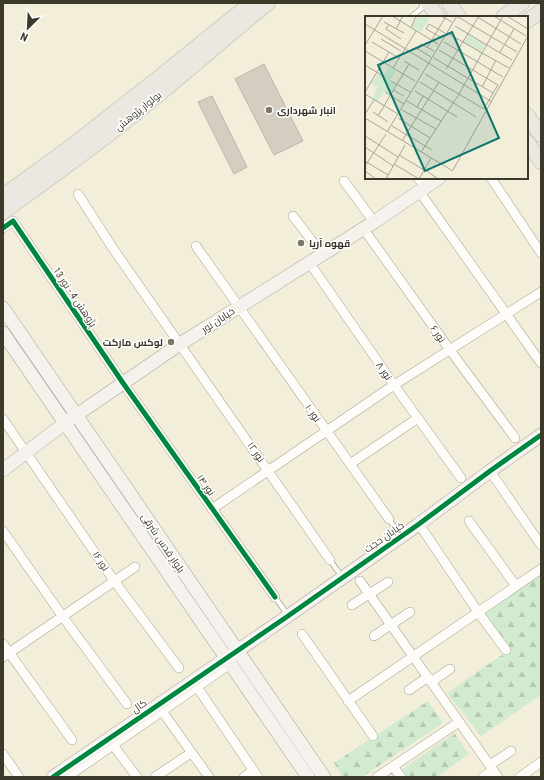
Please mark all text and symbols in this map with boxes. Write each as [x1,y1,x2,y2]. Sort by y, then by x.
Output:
north arrow [8,8,48,48]
inset map [365,16,528,179]
text: N [18,29,30,44]
street label: بولوار پژوهش [113,89,164,134]
marker: انبار شهرداری [264,105,274,115]
place label: انبار شهرداری [277,105,336,117]
marker: قهوه آریا [296,238,306,248]
place label: قهوه آریا [309,238,350,250]
street label: پژوهش 4 - نور 13 [50,265,99,330]
street label: خیابان نور [199,305,237,336]
street label: نور ۶ [428,323,448,345]
place label: لوکس مارکت [103,337,163,349]
marker: لوکس مارکت [166,337,176,347]
street label: نور ۸ [374,360,394,382]
street label: نور ۱۰ [303,402,323,424]
street label: نور ۱۲ [245,440,267,464]
street label: نور ۱۴ [195,472,217,498]
street label: بلوار قدس شرقی [138,511,187,575]
street label: خیابان حجت [362,519,406,555]
street label: نور ۱۶ [90,549,112,573]
street label: کال [129,697,149,716]

